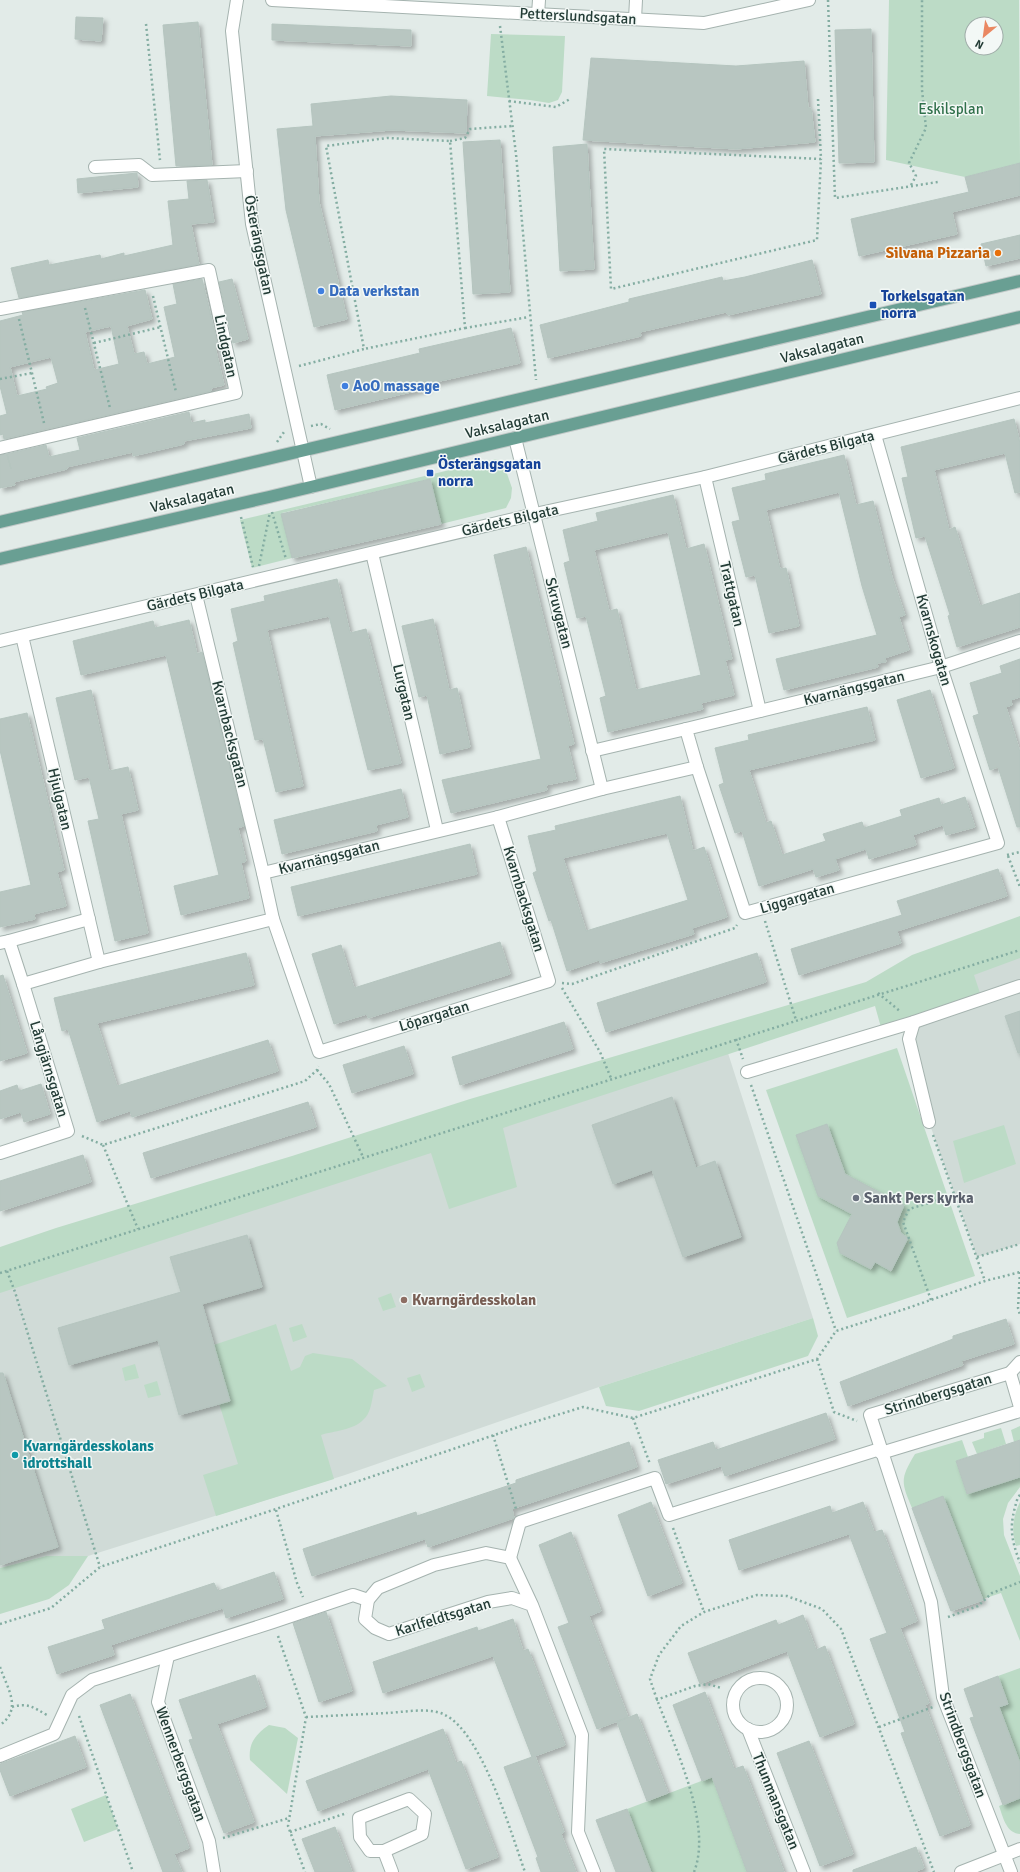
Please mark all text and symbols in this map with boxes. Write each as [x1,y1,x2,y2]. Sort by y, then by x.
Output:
street label: Petterslundsgatan [519,4,637,28]
north arrow [964,16,1004,56]
text: N [973,37,986,52]
park label: Eskilsplan [918,100,984,118]
street label: Österängsgatan [241,194,277,296]
place label: Silvana Pizzaria [886,244,990,262]
marker: Silvana Pizzaria [993,248,1003,258]
place label: Data verkstan [329,282,419,300]
marker: Data verkstan [316,286,326,296]
place label: Torkelsgatan norra [881,287,965,322]
marker: Torkelsgatan norra [868,300,878,310]
street label: Lindgatan [211,313,241,379]
street label: Vaksalagatan [778,329,866,367]
place label: AoO massage [353,377,440,395]
marker: AoO massage [340,381,350,391]
street label: Vaksalagatan [463,406,551,442]
street label: Gärdets Bilgata [776,426,876,468]
place label: Österängsgatan norra [438,455,541,490]
marker: Österängsgatan norra [425,468,435,478]
street label: Vaksalagatan [148,480,236,516]
street label: Gärdets Bilgata [460,500,560,540]
street label: Trattgatan [716,560,748,628]
street label: Gärdets Bilgata [145,575,245,615]
street label: Skruvgatan [541,576,577,650]
street label: Kvarnskogatan [912,592,956,688]
street label: Lurgatan [389,662,419,722]
street label: Kvarnängsgatan [802,667,906,709]
street label: Kvarnbacksgatan [208,679,252,789]
street label: Hjulgatan [44,766,76,832]
street label: Kvarnängsgatan [277,836,381,878]
street label: Kvarnbacksgatan [499,844,549,954]
street label: Liggargatan [758,879,836,917]
street label: Löpargatan [397,997,471,1035]
street label: Långjärnsgatan [26,1019,72,1119]
place label: Sankt Pers kyrka [864,1189,974,1207]
marker: Sankt Pers kyrka [851,1193,861,1203]
place label: Kvarngärdesskolan [412,1291,536,1309]
marker: Kvarngärdesskolan [399,1295,409,1305]
street label: Strindbergsgatan [882,1369,994,1419]
place label: Kvarngärdesskolans idrottshall [23,1437,154,1472]
marker: Kvarngärdesskolans idrottshall [10,1450,20,1460]
street label: Karlfeldtsgatan [393,1594,493,1640]
street label: Strindbergsgatan [936,1690,990,1800]
street label: Wennerbergsgatan [152,1704,210,1824]
street label: Thunmansgatan [748,1750,804,1852]

